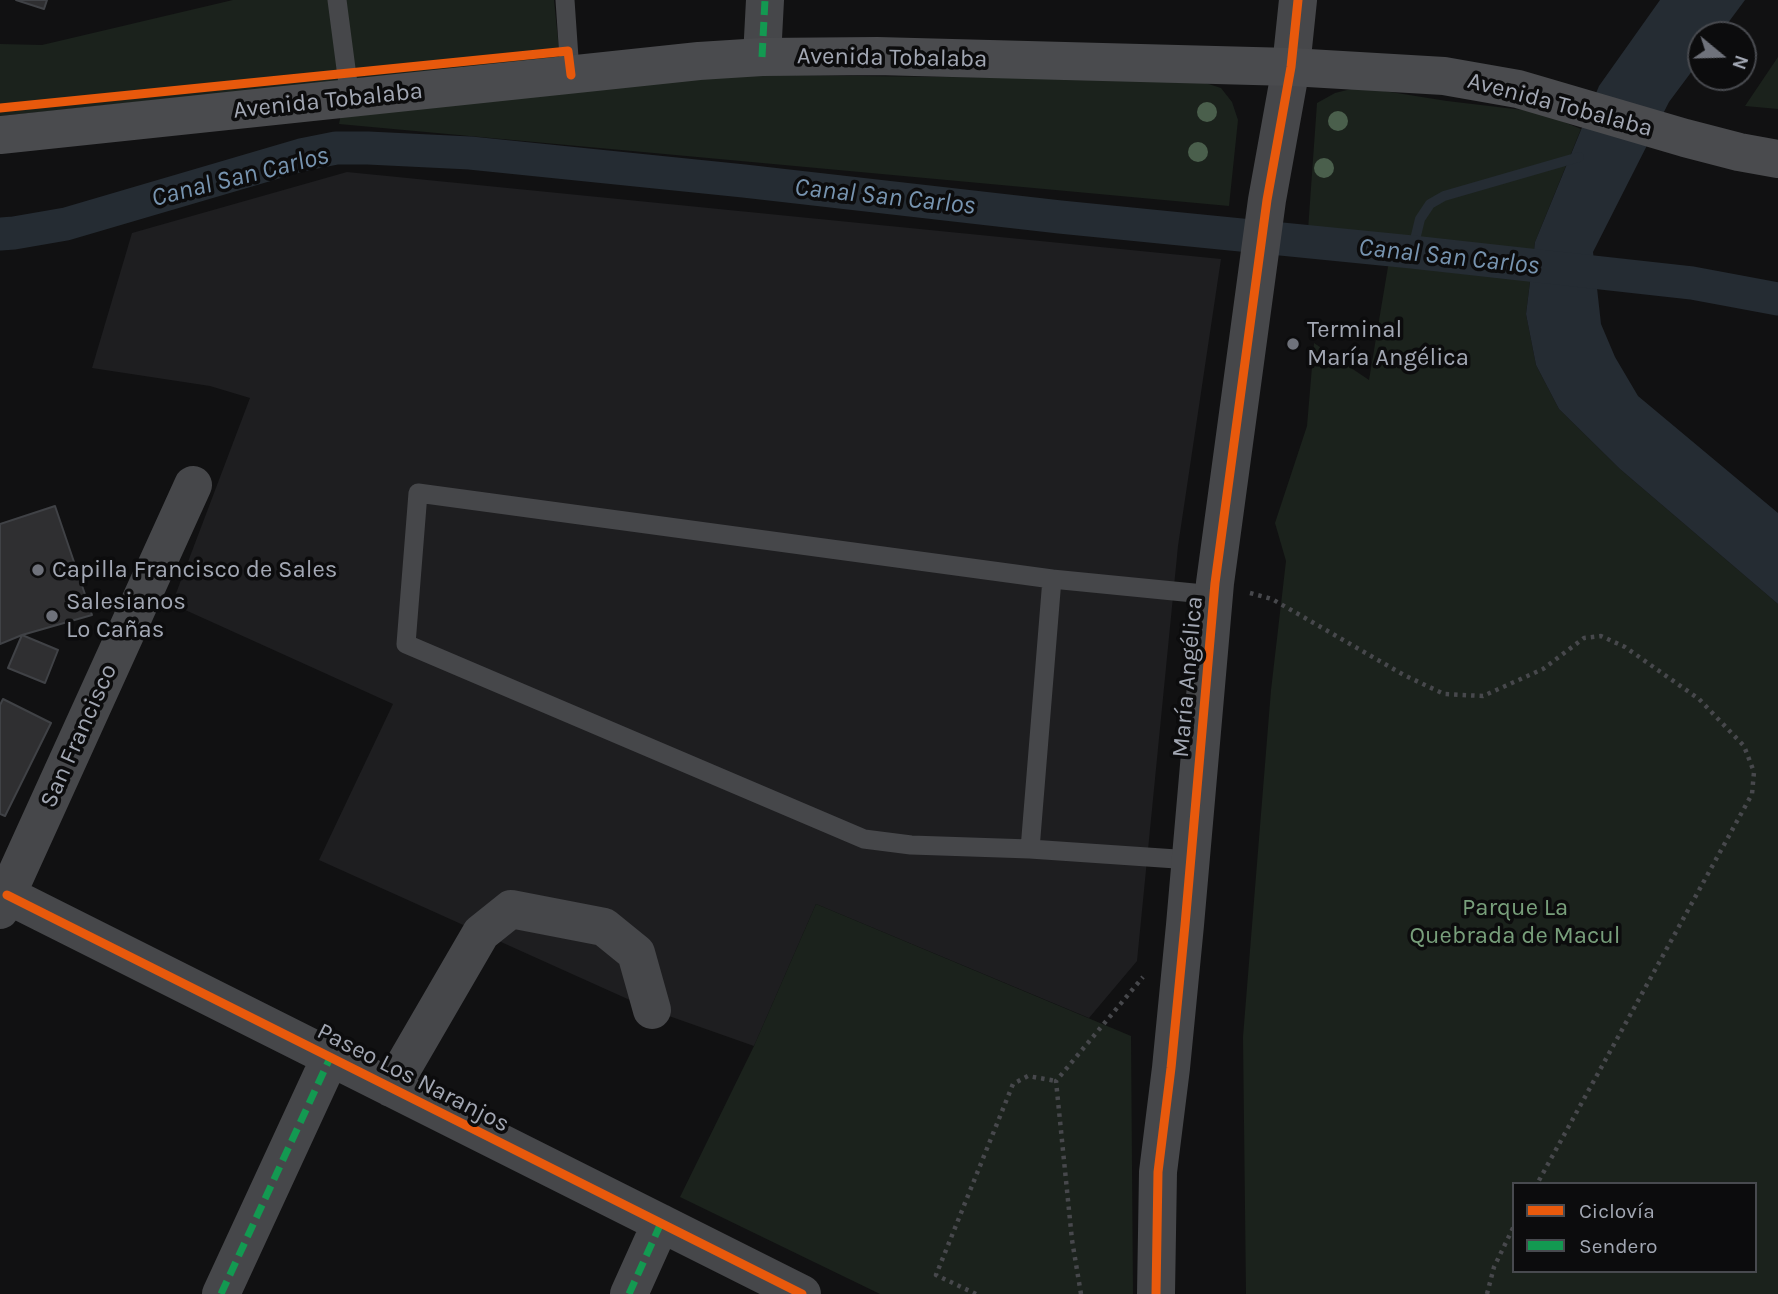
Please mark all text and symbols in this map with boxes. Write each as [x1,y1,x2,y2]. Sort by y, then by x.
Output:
north arrow [1687,21,1757,91]
street label: Avenida Tobalaba [797,42,987,74]
text: N [1727,52,1753,72]
street label: Avenida Tobalaba [1464,66,1656,144]
street label: Avenida Tobalaba [232,77,424,125]
water label: Canal San Carlos [148,140,332,214]
water label: Canal San Carlos [793,172,977,222]
water label: Canal San Carlos [1357,232,1541,282]
place label: Terminal María Angélica [1307,316,1469,372]
marker: Terminal María Angélica [1285,336,1301,352]
place label: Capilla Francisco de Sales [52,556,337,584]
marker: Capilla Francisco de Sales [30,562,46,578]
place label: Salesianos Lo Cañas [66,588,186,644]
street label: María Angélica [1167,595,1209,759]
marker: Salesianos Lo Cañas [44,608,60,624]
street label: San Francisco [34,660,124,812]
park label: Parque La Quebrada de Macul [1409,894,1621,950]
street label: Paseo Los Naranjos [312,1017,514,1139]
legend [1512,1182,1757,1273]
text: Ciclovía [1579,1199,1655,1223]
text: Sendero [1579,1234,1657,1258]

